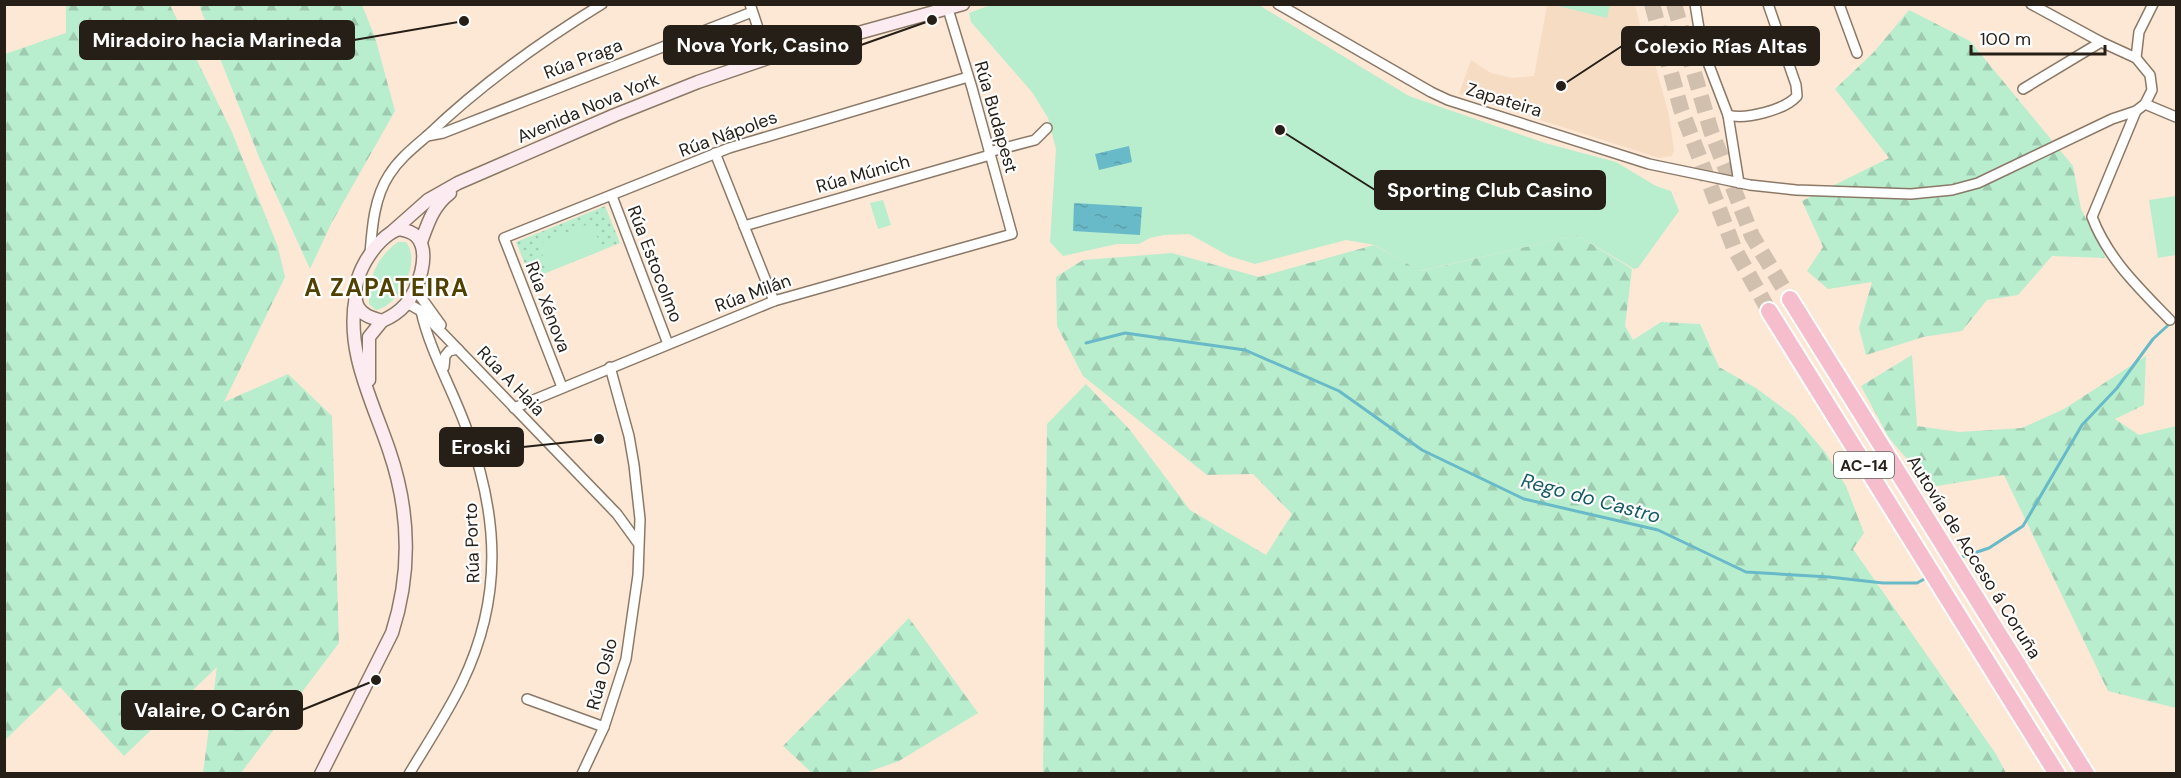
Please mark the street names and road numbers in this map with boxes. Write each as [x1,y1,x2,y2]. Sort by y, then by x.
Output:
street label: Rúa Praga [540,33,626,85]
street label: Rúa Budapest [969,58,1023,176]
street label: Avenida Nova York [513,67,663,149]
street label: Zapateira [1463,77,1545,123]
street label: Rúa Nápoles [675,105,781,163]
street label: Rúa Múnich [813,149,913,199]
street label: Rúa Estocolmo [622,202,688,326]
street label: Rúa Xénova [520,258,576,356]
street label: Rúa Milán [712,268,794,318]
street label: Rúa A Haia [472,341,550,421]
street label: Autovía de Acceso á Coruña [1901,451,2047,663]
road number: AC-14 [1834,452,1894,478]
street label: Rúa Porto [459,502,485,584]
street label: Rúa Oslo [581,636,623,712]

